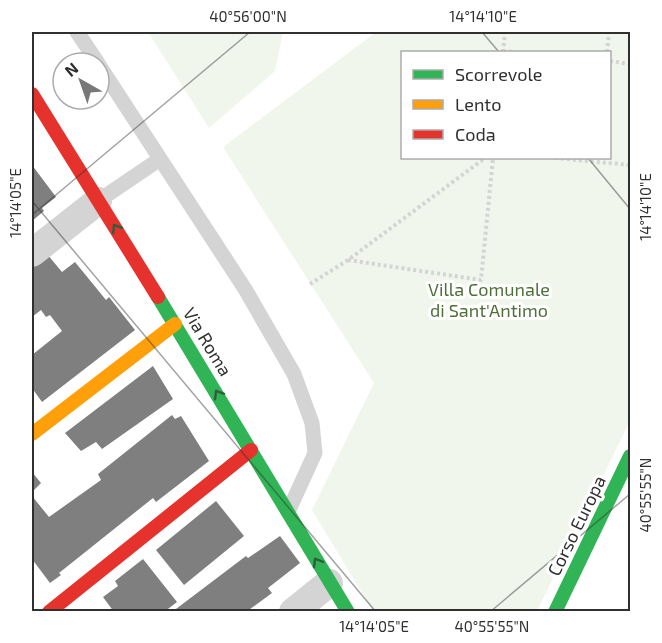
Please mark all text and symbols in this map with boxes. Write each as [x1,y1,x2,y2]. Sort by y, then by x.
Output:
text: 40°56'00"N [209,7,287,25]
text: 14°14'10"E [449,7,517,25]
north arrow [51,51,111,111]
legend [401,51,611,159]
text: N [61,58,82,80]
text: Scorrevole [455,63,542,85]
text: Lento [455,93,501,115]
text: Coda [455,123,496,145]
text: 14°14'05"E [6,168,24,238]
text: 14°14'10"E [636,173,654,241]
one-way arrow [111,224,123,234]
park label: Villa Comunale di Sant'Antimo [428,278,550,321]
street label: Via Roma [179,303,237,380]
one-way arrow [213,390,225,400]
text: 40°55'55"N [636,458,654,532]
street label: Corso Europa [542,472,610,579]
one-way arrow [312,558,324,568]
text: 14°14'05"E [339,617,409,635]
text: 40°55'55"N [455,617,529,635]

